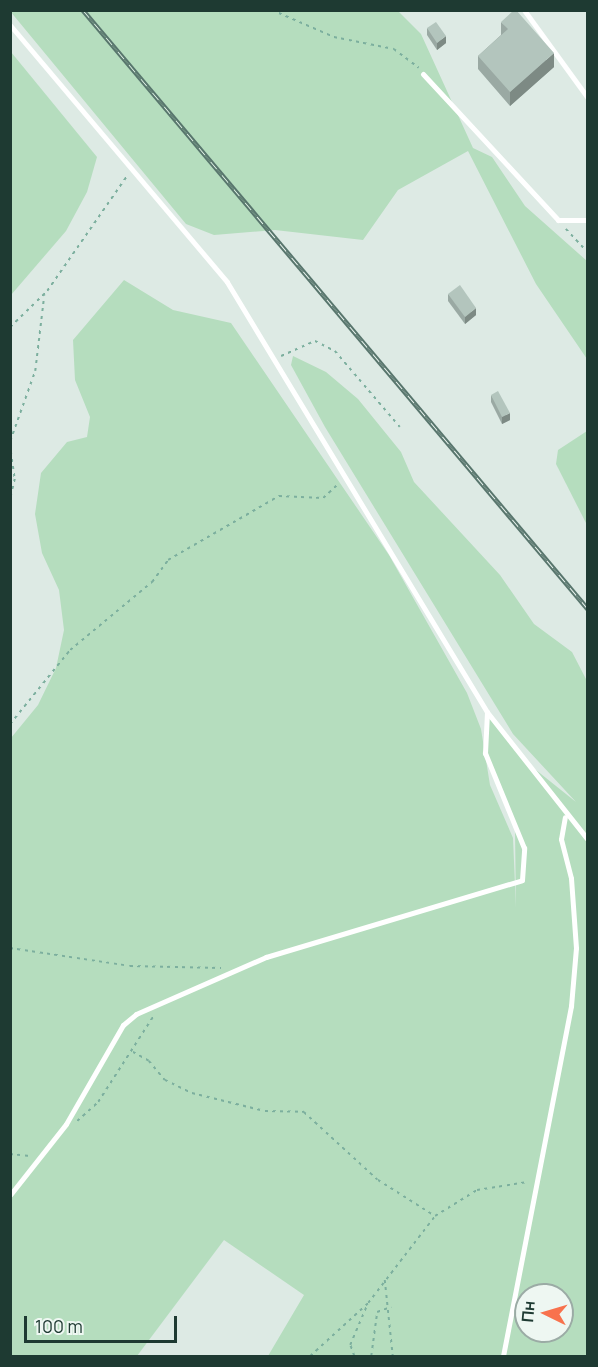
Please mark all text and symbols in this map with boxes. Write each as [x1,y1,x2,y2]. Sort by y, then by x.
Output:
north arrow [514,1283,574,1343]
text: Пн [516,1300,540,1323]
scale bar [27,1304,180,1342]
text: 100 m [35,1314,83,1338]

